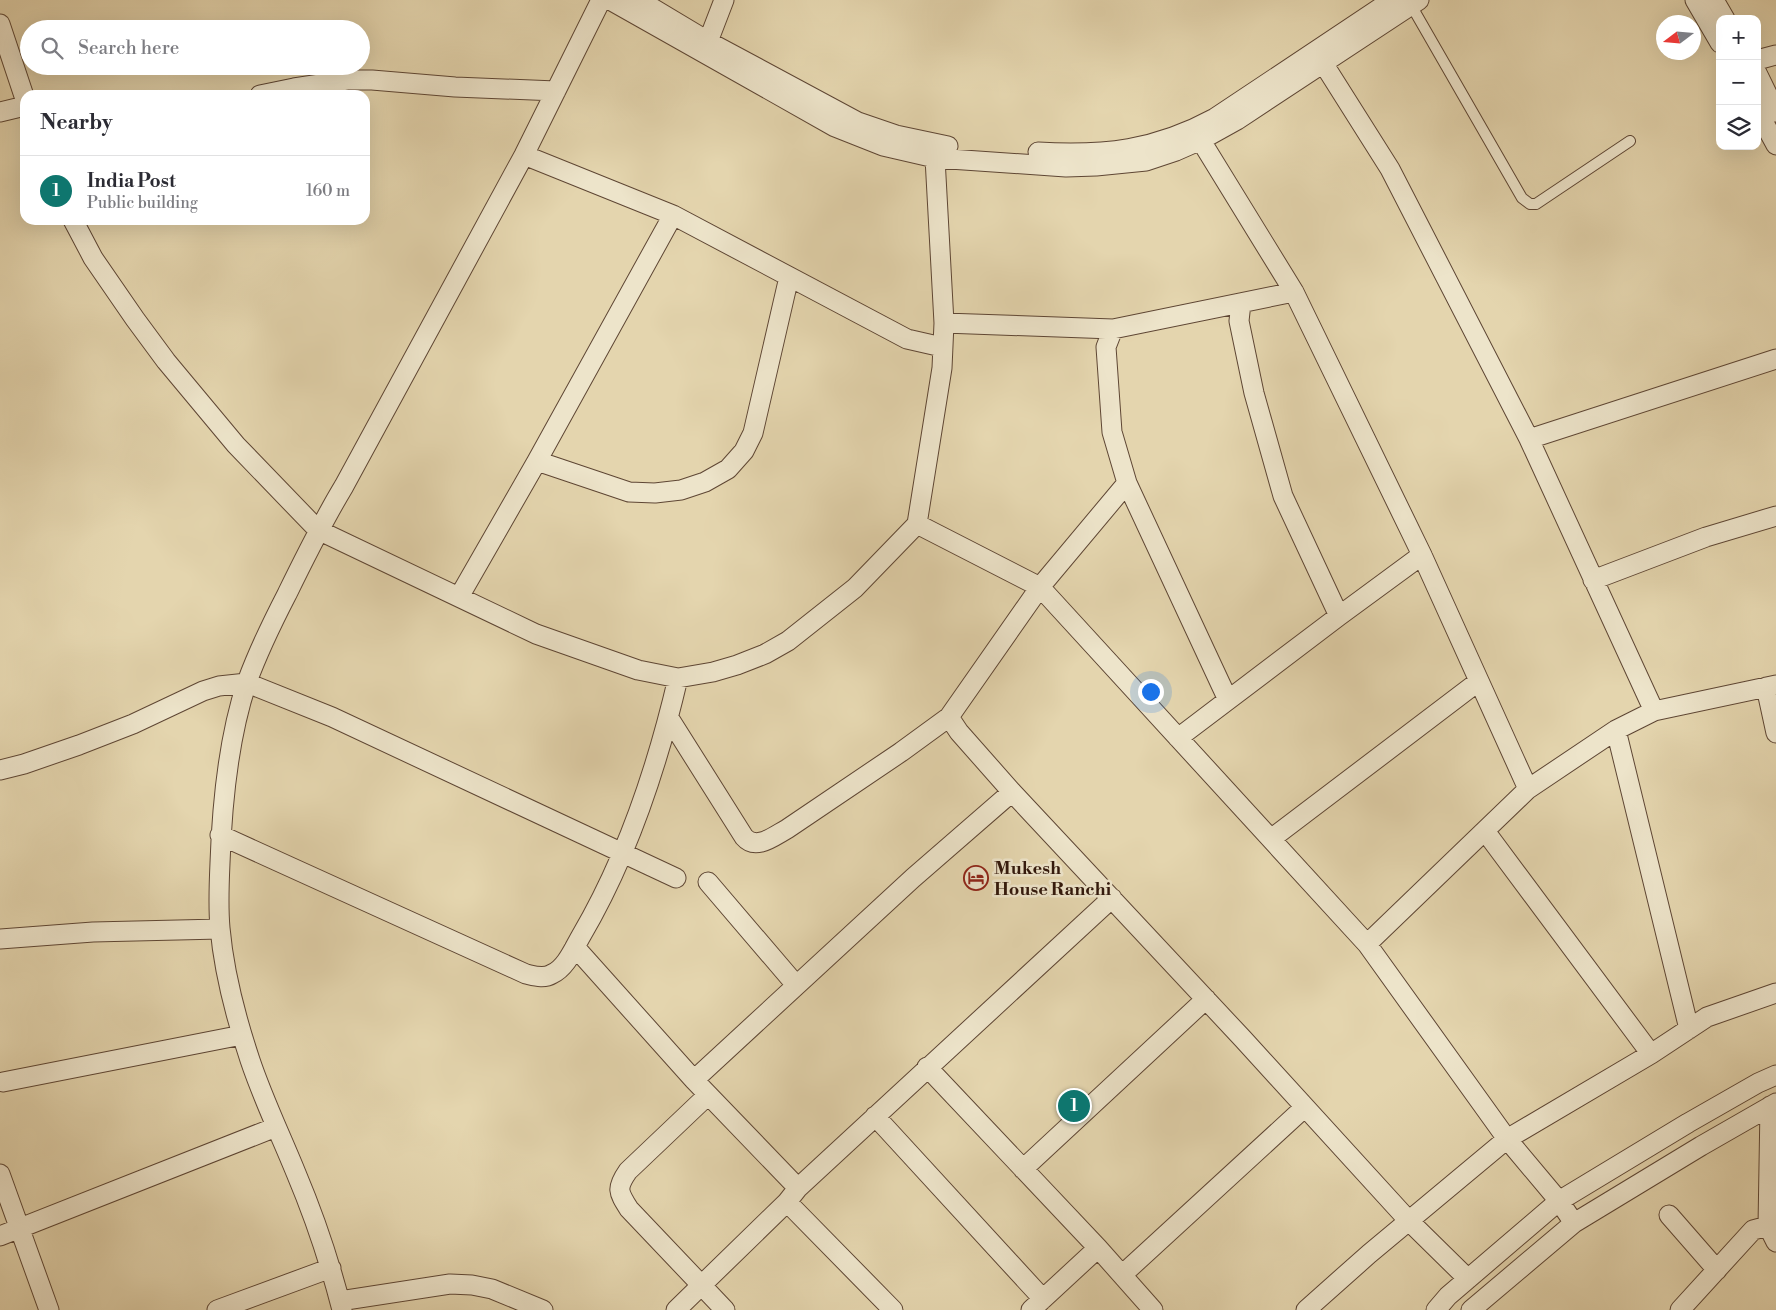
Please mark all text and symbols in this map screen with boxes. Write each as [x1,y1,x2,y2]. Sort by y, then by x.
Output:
north arrow [1656,15,1701,60]
map controls [1716,15,1761,150]
button: + [1716,15,1761,60]
search box [20,20,370,75]
icon: search [38,34,66,62]
text: Search here [78,36,179,60]
button: − [1716,60,1761,105]
button: layers [1716,105,1761,150]
text: Nearby [40,110,113,136]
text: India Post [87,169,176,193]
text: 1 [52,181,60,201]
text: 160 m [306,181,350,201]
text: Public building [87,193,198,213]
your location [1138,679,1164,705]
place label: Mukesh House Ranchi [994,857,1112,901]
hotel icon: Mukesh House Ranchi [963,865,989,891]
pin: 1 [1058,1087,1090,1125]

